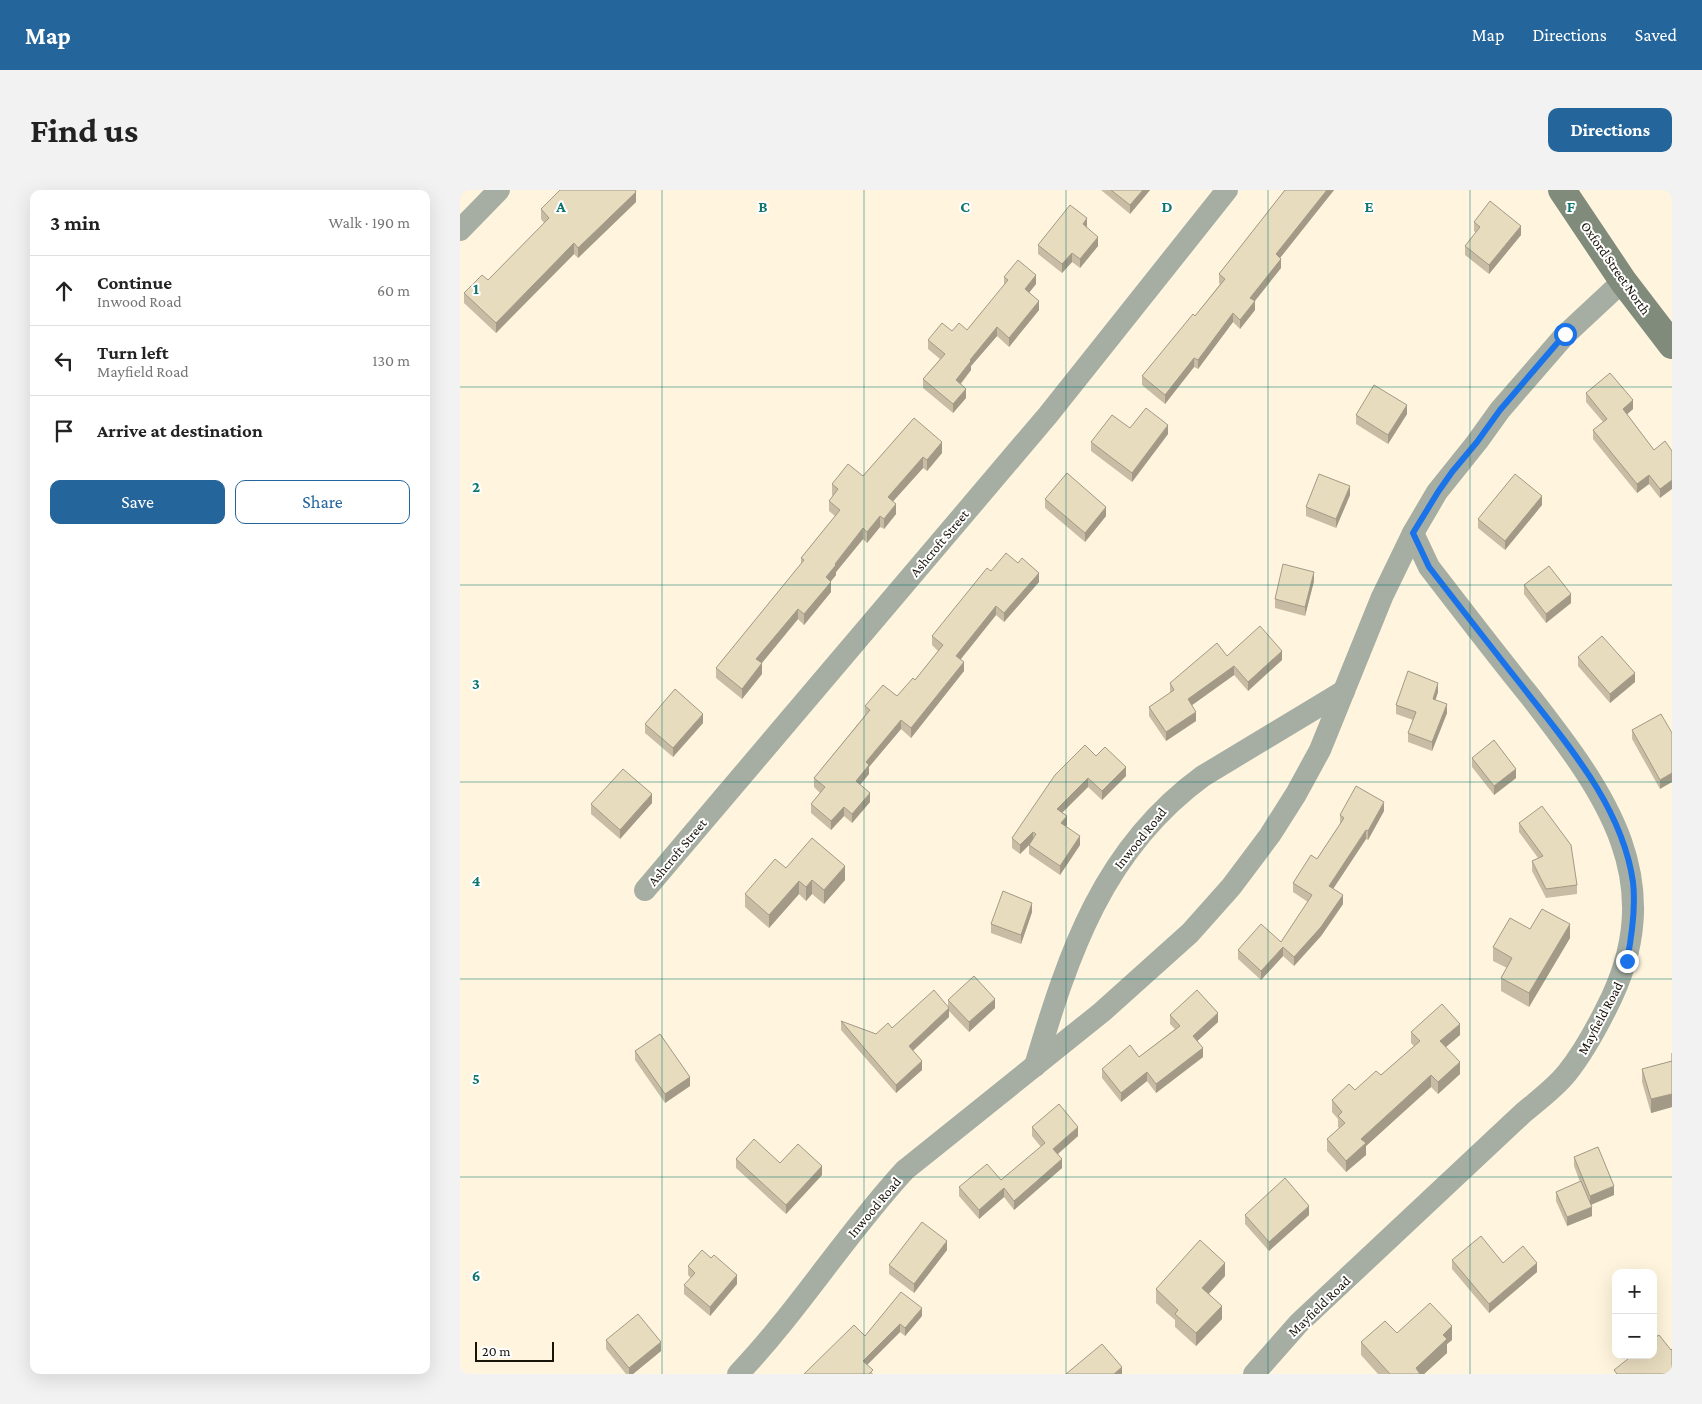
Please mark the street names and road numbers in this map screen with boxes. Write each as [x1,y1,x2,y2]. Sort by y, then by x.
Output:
street label: Oxford Street North [1578,218,1654,318]
street label: Ashcroft Street [906,506,972,580]
street label: Inwood Road [1110,804,1170,872]
street label: Ashcroft Street [644,815,710,889]
street label: Mayfield Road [1574,978,1626,1057]
street label: Inwood Road [844,1173,904,1241]
street label: Mayfield Road [1285,1272,1354,1340]

